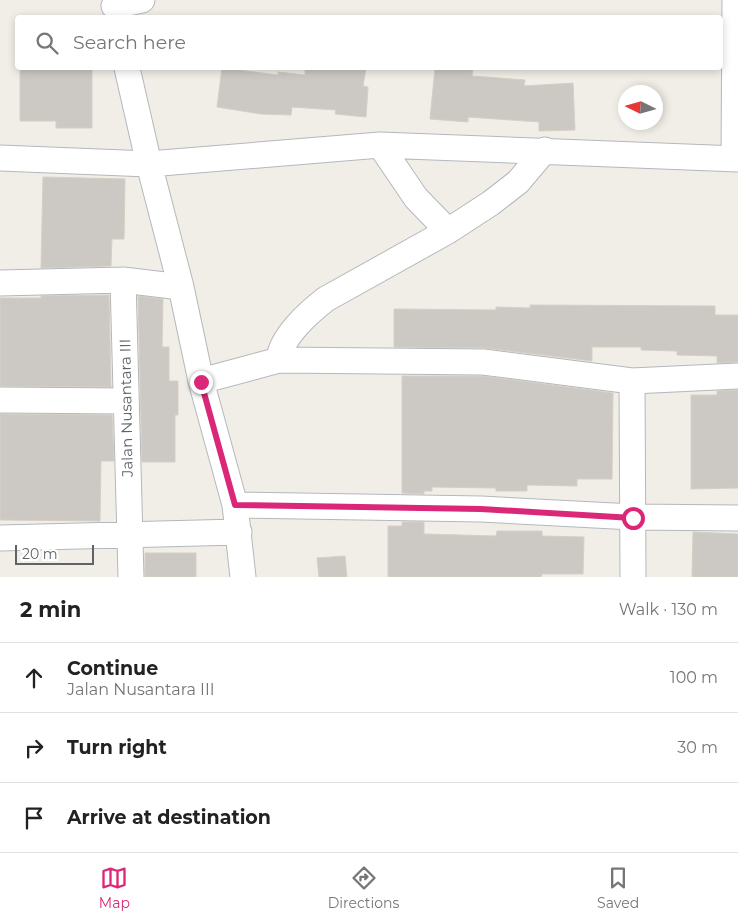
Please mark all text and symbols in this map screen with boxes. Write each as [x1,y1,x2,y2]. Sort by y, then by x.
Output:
search box [15,15,723,70]
icon: search [33,29,61,57]
text: Search here [73,31,186,54]
north arrow [618,85,663,130]
street label: Jalan Nusantara III [115,339,137,478]
route end [190,371,213,394]
route start [622,507,645,530]
scale bar [15,542,94,565]
text: 20 m [22,545,58,563]
text: 2 min [20,597,81,622]
text: Walk · 130 m [619,600,718,619]
text: Continue [67,657,158,680]
icon: ahead [20,664,48,692]
text: 100 m [670,668,718,687]
text: Jalan Nusantara III [67,680,215,699]
icon: right [20,734,48,762]
text: Turn right [67,736,167,759]
text: 30 m [677,738,718,757]
icon: arrive [20,804,48,832]
text: Arrive at destination [67,806,271,829]
tab: Map [99,864,130,912]
tab: Directions [328,864,399,912]
tab: Saved [597,864,639,912]

